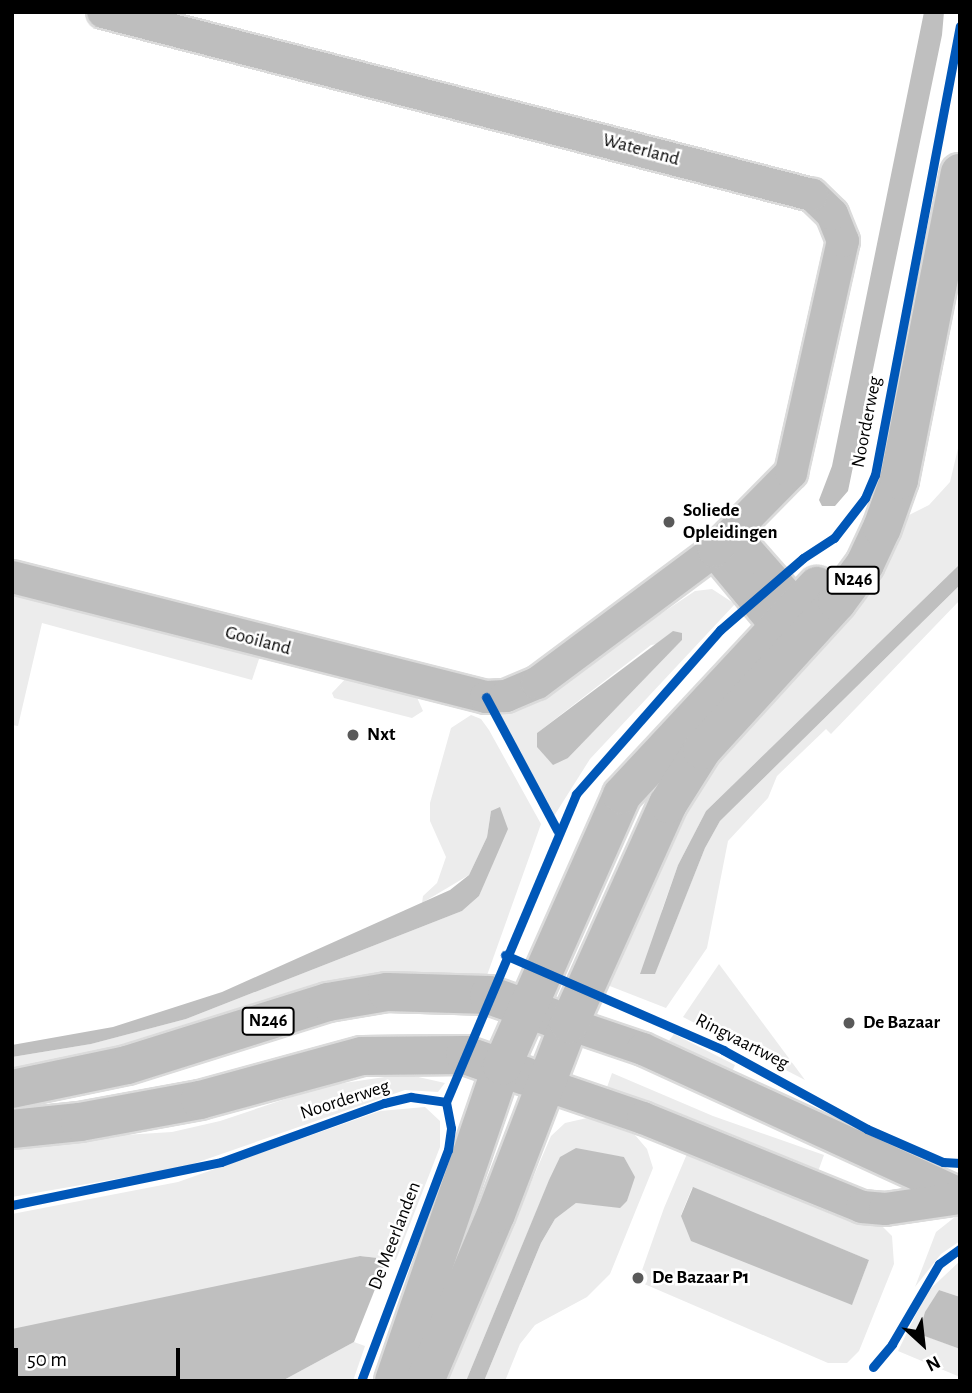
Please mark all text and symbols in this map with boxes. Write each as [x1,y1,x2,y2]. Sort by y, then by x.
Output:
street label: Waterland [600,129,682,171]
street label: Noorderweg [847,374,887,470]
place label: Soliede Opleidingen [683,500,777,544]
marker: Soliede Opleidingen [661,514,677,530]
road number: N246 [825,566,881,594]
street label: Gooiland [223,621,293,661]
place label: Nxt [367,724,395,746]
marker: Nxt [345,727,361,743]
road number: N246 [240,1006,296,1036]
street label: Ringvaartweg [691,1009,793,1075]
place label: De Bazaar [863,1012,940,1034]
marker: De Bazaar [841,1015,857,1031]
street label: Noorderweg [297,1075,393,1125]
street label: De Meerlanden [364,1179,426,1293]
place label: De Bazaar P1 [652,1267,749,1289]
marker: De Bazaar P1 [630,1270,646,1286]
north arrow [888,1309,958,1379]
scale bar [18,1334,184,1378]
text: 50 m [27,1349,67,1370]
text: N [923,1352,943,1375]

